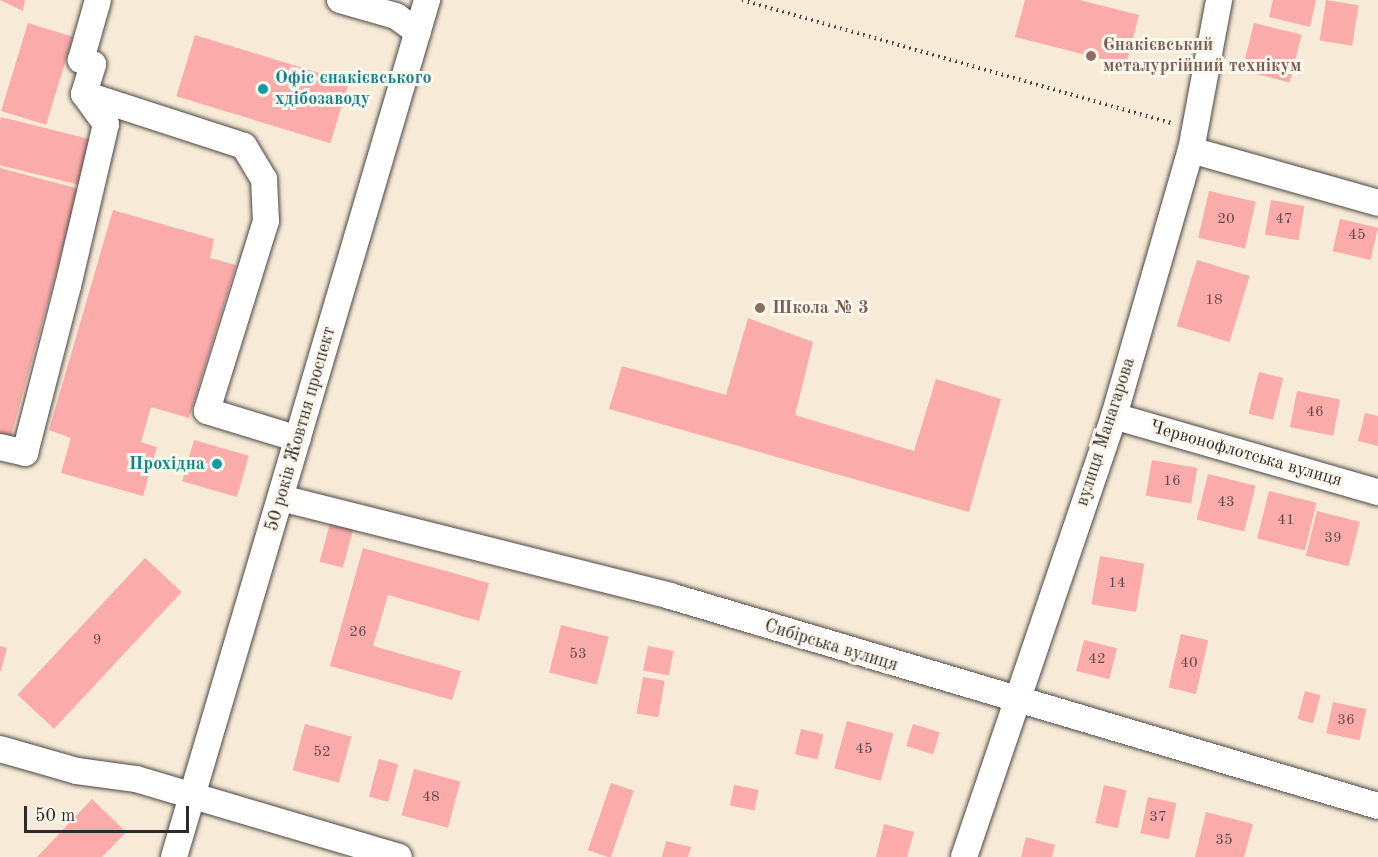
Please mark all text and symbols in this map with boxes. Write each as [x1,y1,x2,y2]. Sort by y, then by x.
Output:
place label: Єнакієвський металургійний технікум [1103,35,1301,78]
marker: Єнакієвський металургійний технікум [1084,49,1098,63]
place label: Офіс єнакієвського хдібозаводу [275,68,431,110]
marker: Офіс єнакієвського хдібозаводу [256,82,270,96]
house number: 20 [1217,211,1235,229]
house number: 47 [1275,211,1293,229]
house number: 45 [1348,227,1366,245]
house number: 18 [1205,292,1223,310]
place label: Школа № 3 [772,297,869,319]
marker: Школа № 3 [753,301,767,315]
street label: 50 років Жовтня проспект [261,324,341,534]
street label: вулиця Манагарова [1072,355,1140,509]
house number: 46 [1306,404,1324,422]
street label: Червонофлотська вулиця [1147,416,1345,492]
place label: Прохідна [129,453,205,475]
marker: Прохідна [210,457,224,471]
house number: 16 [1163,473,1181,491]
house number: 43 [1217,494,1235,512]
house number: 41 [1277,512,1295,530]
house number: 39 [1324,530,1342,548]
house number: 14 [1108,575,1126,593]
street label: Сибірська вулиця [762,615,900,677]
house number: 26 [349,624,367,642]
house number: 9 [93,632,101,650]
house number: 53 [569,646,587,664]
house number: 42 [1088,651,1106,669]
house number: 40 [1180,655,1198,673]
house number: 36 [1337,712,1355,730]
house number: 45 [855,741,873,759]
house number: 52 [313,744,331,762]
house number: 48 [422,789,440,807]
scale bar [27,794,192,832]
text: 50 m [35,807,75,825]
house number: 37 [1149,809,1167,827]
house number: 35 [1215,832,1233,850]

